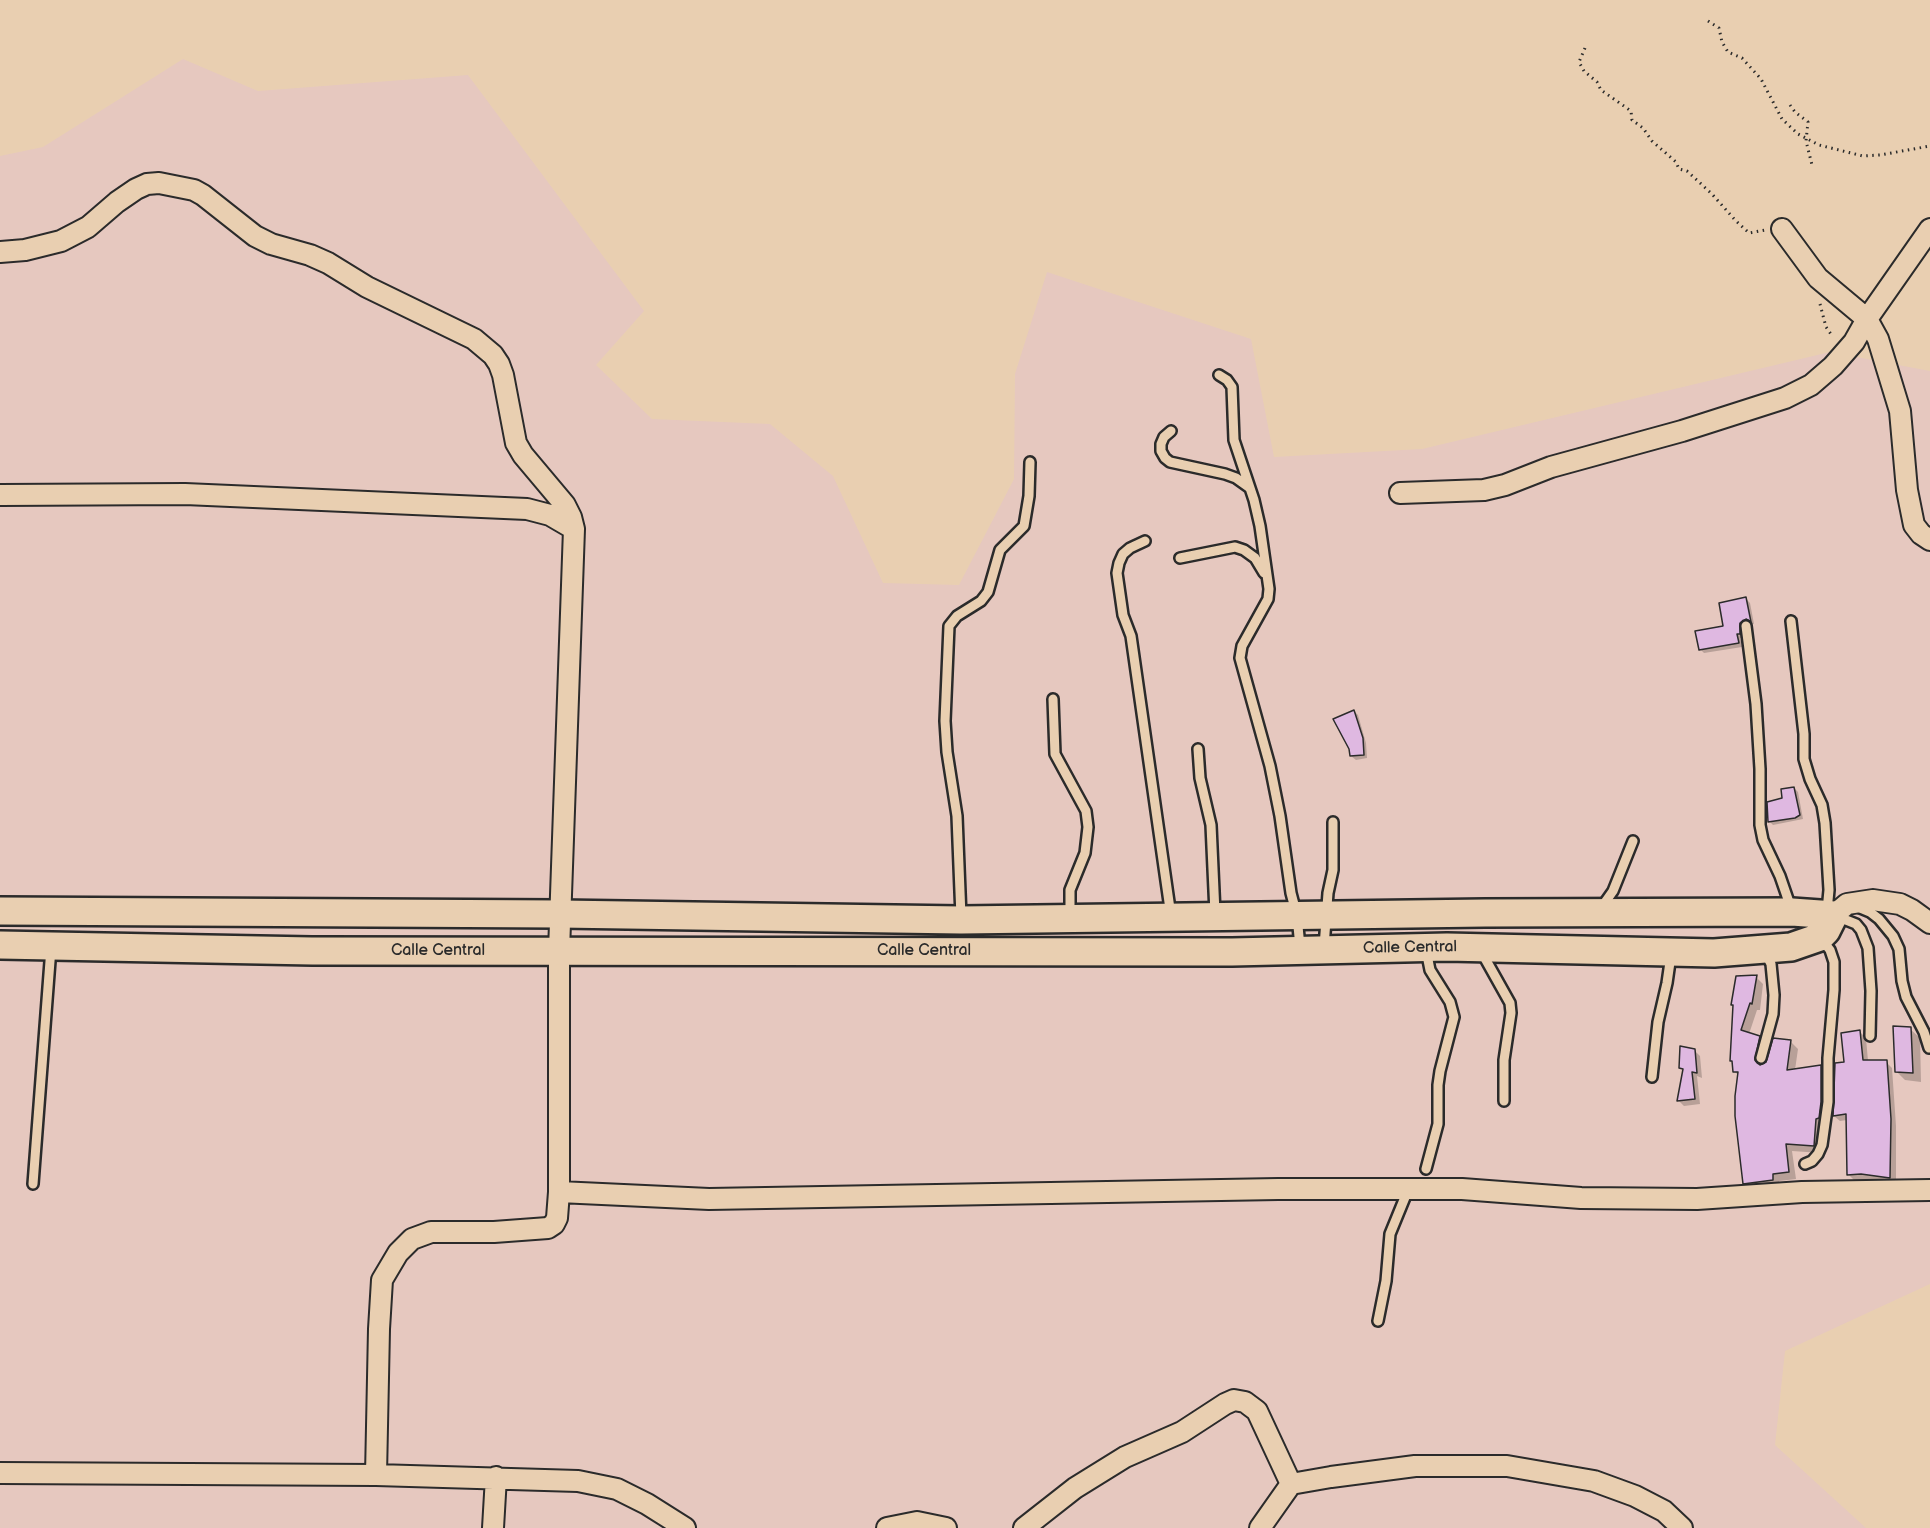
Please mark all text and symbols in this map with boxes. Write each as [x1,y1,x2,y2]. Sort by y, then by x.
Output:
street label: Calle Central [1363,938,1457,958]
street label: Calle Central [391,941,485,961]
street label: Calle Central [877,941,971,961]

